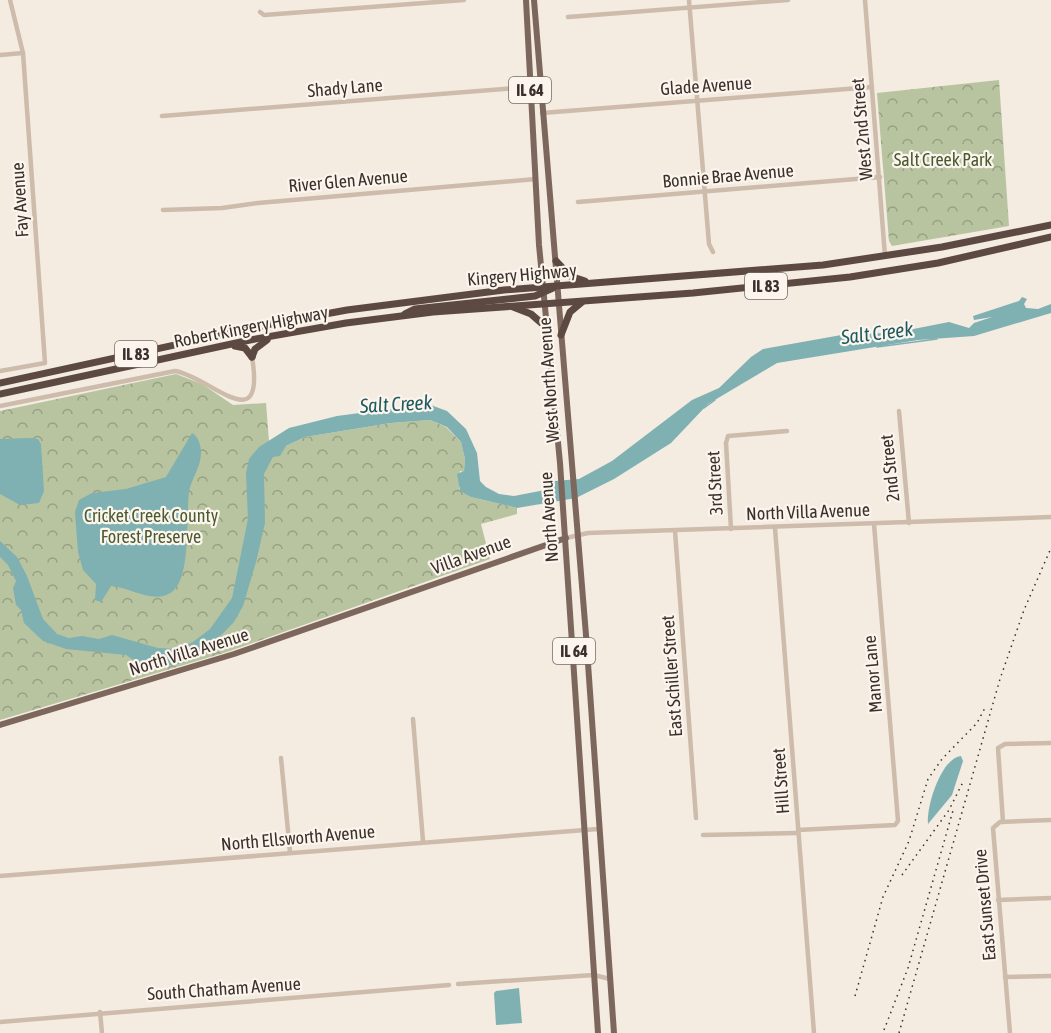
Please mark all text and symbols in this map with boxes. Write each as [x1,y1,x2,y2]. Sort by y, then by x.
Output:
street label: Glade Avenue [660,72,752,99]
street label: Shady Lane [307,74,383,101]
road number: IL 64 [509,77,551,103]
street label: West 2nd Street [847,77,876,181]
park label: Salt Creek Park [894,149,992,170]
street label: Bonnie Brae Avenue [662,159,794,192]
street label: Fay Avenue [6,162,33,238]
street label: River Glen Avenue [287,165,408,196]
street label: Kingery Highway [466,259,578,290]
road number: IL 83 [745,273,787,299]
street label: Robert Kingery Highway [172,301,330,352]
street label: West North Avenue [534,317,563,443]
water label: Salt Creek [839,317,914,348]
road number: IL 83 [115,341,157,367]
water label: Salt Creek [358,390,433,417]
street label: 2nd Street [876,433,903,503]
street label: 3rd Street [702,450,727,516]
street label: North Avenue [535,471,562,563]
street label: North Villa Avenue [746,499,870,524]
park label: Cricket Creek County Forest Preserve [84,505,218,547]
street label: Villa Avenue [428,530,513,579]
street label: East Schiller Street [657,614,686,738]
street label: North Villa Avenue [127,623,251,680]
street label: Manor Lane [859,634,886,714]
road number: IL 64 [553,638,595,664]
street label: Hill Street [768,747,793,815]
street label: North Ellsworth Avenue [220,820,376,855]
street label: East Sunset Drive [969,848,1000,962]
street label: South Chatham Avenue [147,973,301,1004]

